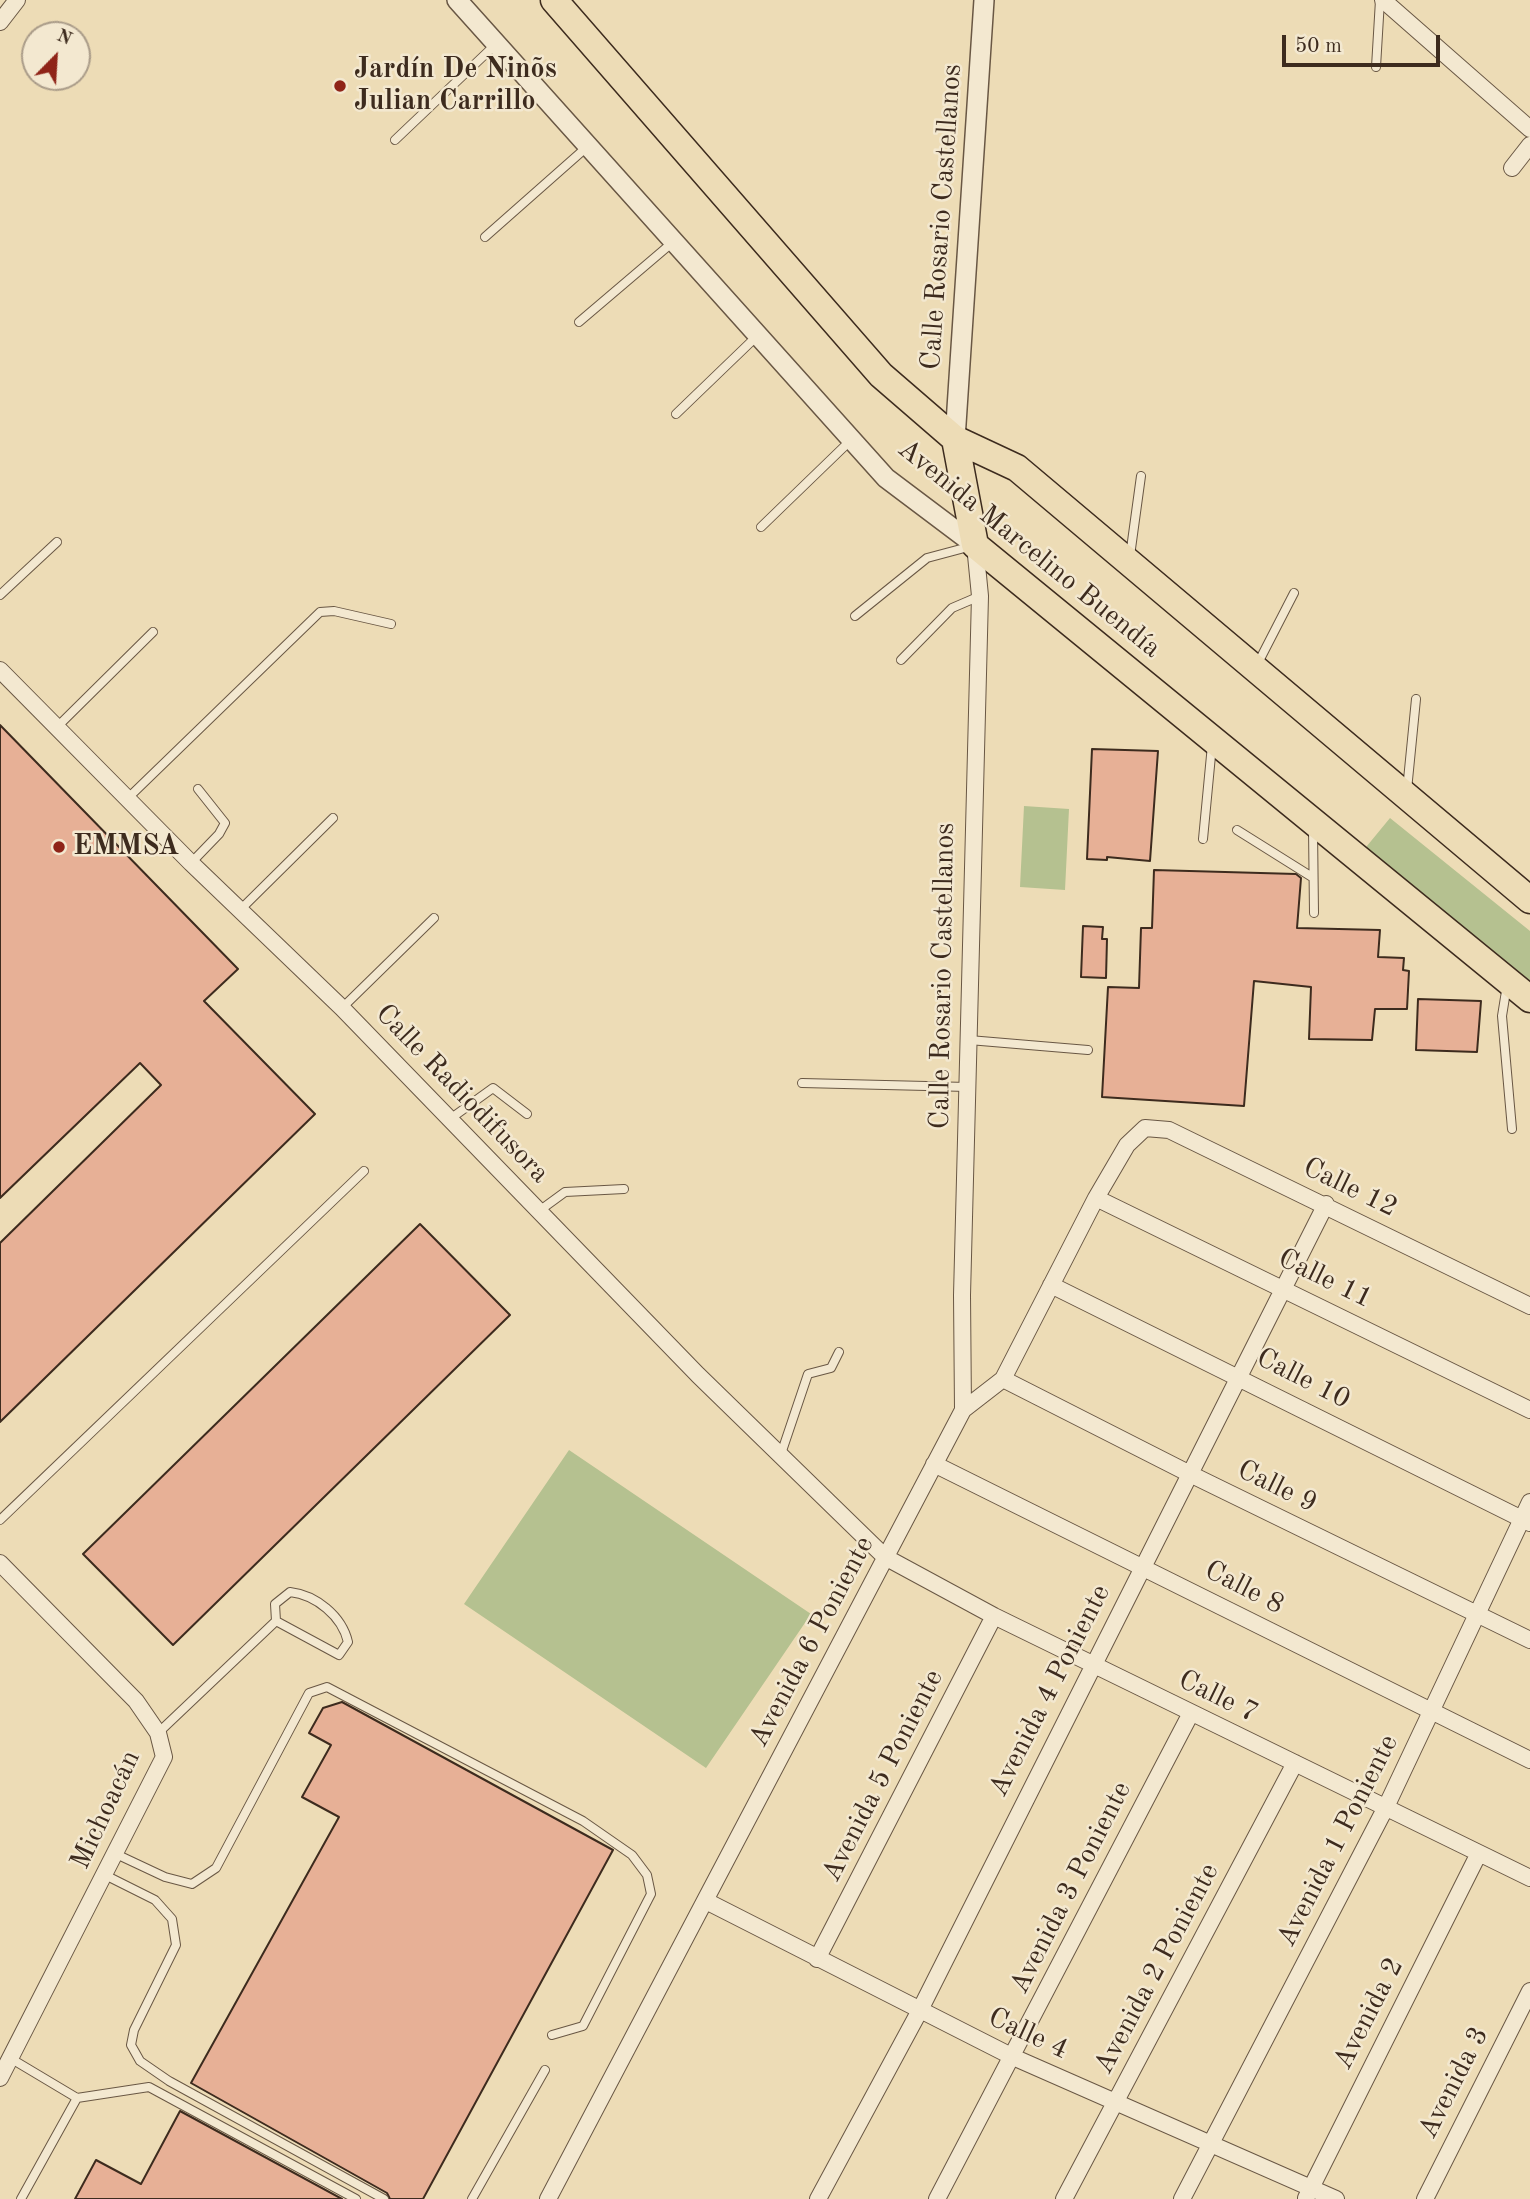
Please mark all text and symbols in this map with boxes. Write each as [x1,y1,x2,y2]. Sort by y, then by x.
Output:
north arrow [21,21,91,91]
scale bar [1285,21,1442,65]
text: N [53,27,74,50]
text: 50 m [1295,36,1342,57]
place label: Jardín De Ninõs Julian Carrillo [354,53,557,119]
street label: Calle Rosario Castellanos [915,63,969,371]
marker: Jardín De Ninõs Julian Carrillo [332,78,348,94]
street label: Avenida Marcelino Buendía [891,432,1167,666]
street label: Calle Rosario Castellanos [924,822,962,1130]
place label: EMMSA [73,830,179,864]
marker: EMMSA [51,839,67,855]
street label: Calle Radiodifusora [368,997,556,1191]
street label: Calle 12 [1297,1151,1403,1225]
street label: Calle 11 [1272,1242,1378,1316]
street label: Calle 10 [1250,1341,1356,1417]
street label: Calle 9 [1232,1453,1322,1521]
street label: Avenida 6 Poniente [742,1531,882,1753]
street label: Calle 8 [1199,1554,1289,1622]
street label: Avenida 4 Poniente [982,1579,1118,1803]
street label: Calle 7 [1173,1663,1263,1731]
street label: Avenida 5 Poniente [815,1664,951,1888]
street label: Avenida 1 Poniente [1270,1729,1406,1953]
street label: Michoacán [64,1745,148,1875]
street label: Avenida 3 Poniente [1003,1776,1139,2000]
street label: Avenida 2 Poniente [1087,1858,1227,2080]
street label: Avenida 2 [1327,1952,1411,2076]
street label: Calle 4 [983,2001,1073,2067]
street label: Avenida 3 [1412,2021,1496,2145]

